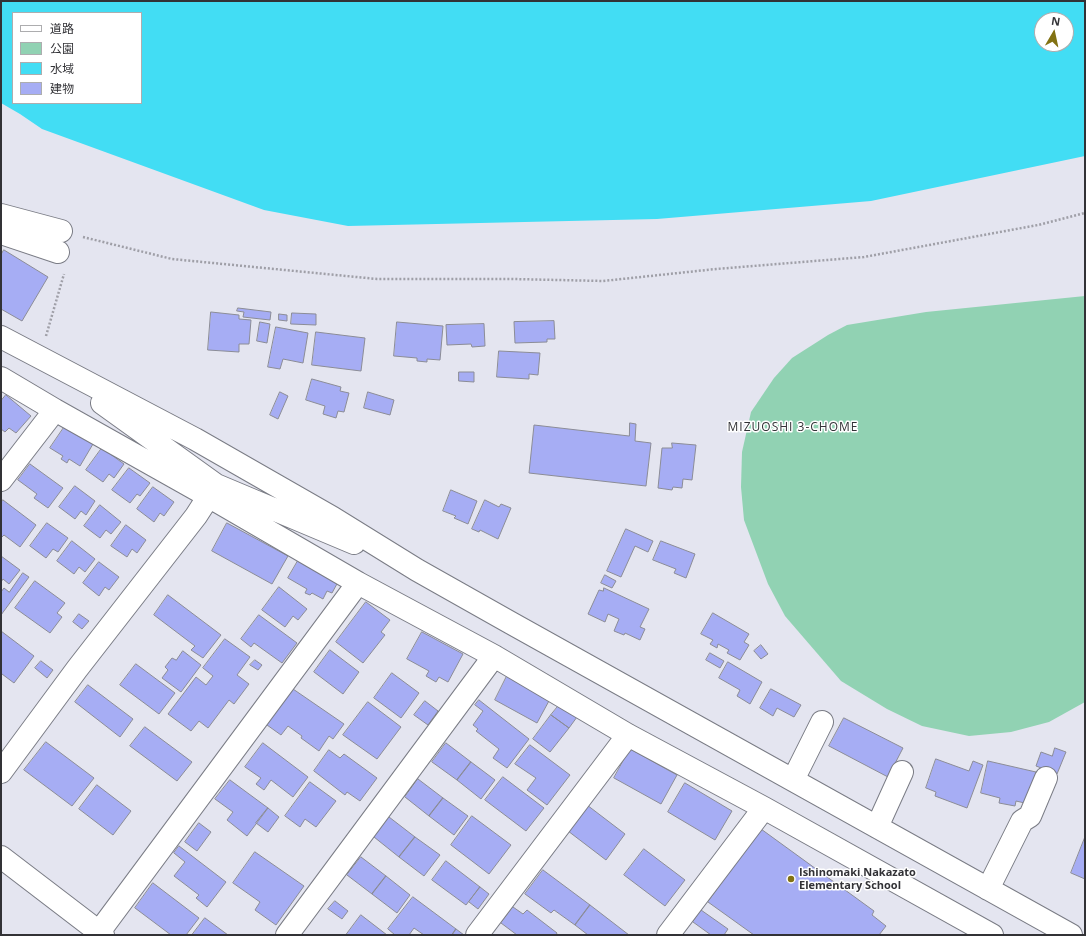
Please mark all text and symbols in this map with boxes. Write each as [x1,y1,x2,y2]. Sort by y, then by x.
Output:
legend [12,12,142,104]
north arrow [1034,12,1074,52]
text: N [1050,13,1061,29]
text: 道路 [50,20,74,37]
text: 公園 [50,40,74,57]
text: 水域 [50,60,74,77]
text: 建物 [50,80,74,97]
district label: MIZUOSHI 3-CHOME [728,421,858,435]
place label: Ishinomaki Nakazato Elementary School [799,866,916,892]
marker: Ishinomaki Nakazato Elementary School [786,874,796,884]

